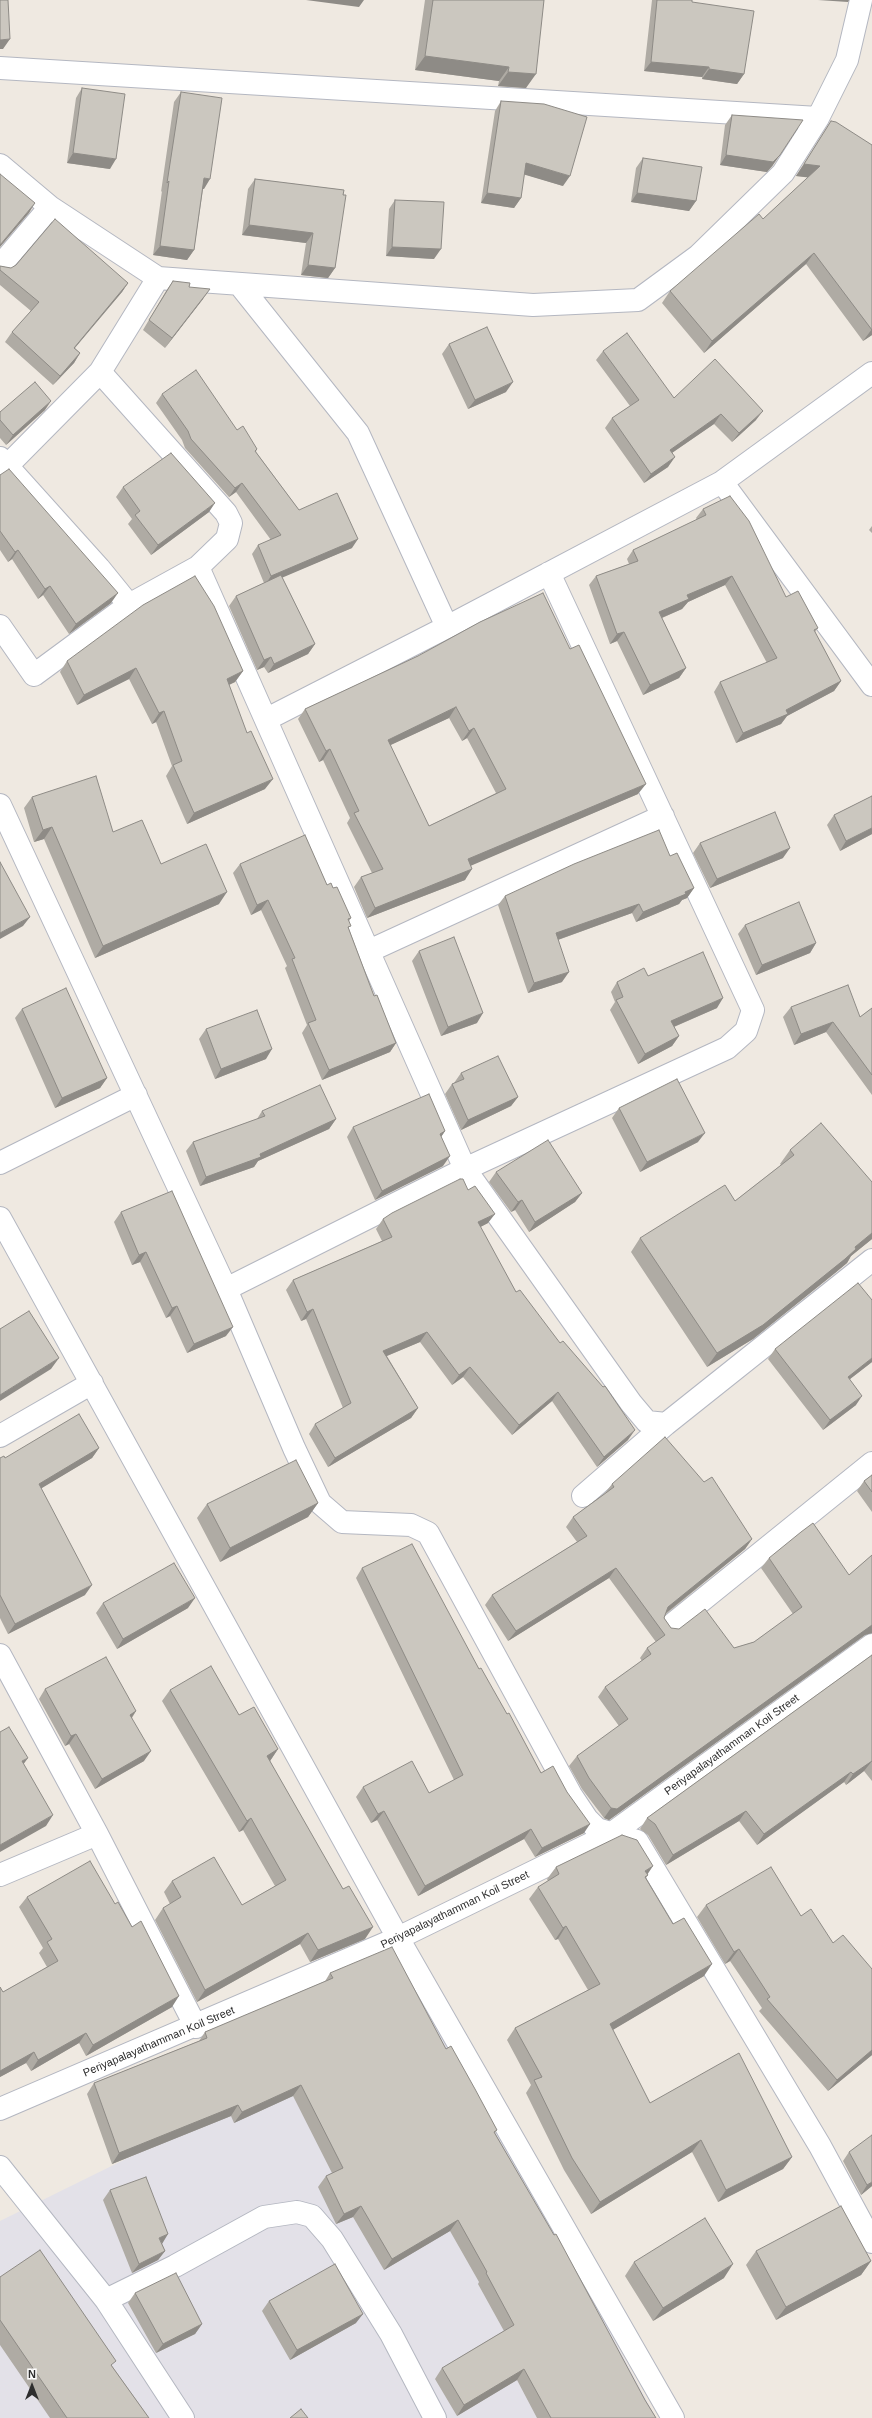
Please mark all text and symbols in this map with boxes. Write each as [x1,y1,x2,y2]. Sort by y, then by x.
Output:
street label: Periyapalayathamman Koil Street [662,1692,802,1798]
street label: Periyapalayathamman Koil Street [379,1868,531,1952]
street label: Periyapalayathamman Koil Street [81,2004,237,2080]
north arrow [12,2366,52,2406]
text: N [28,2368,36,2380]

